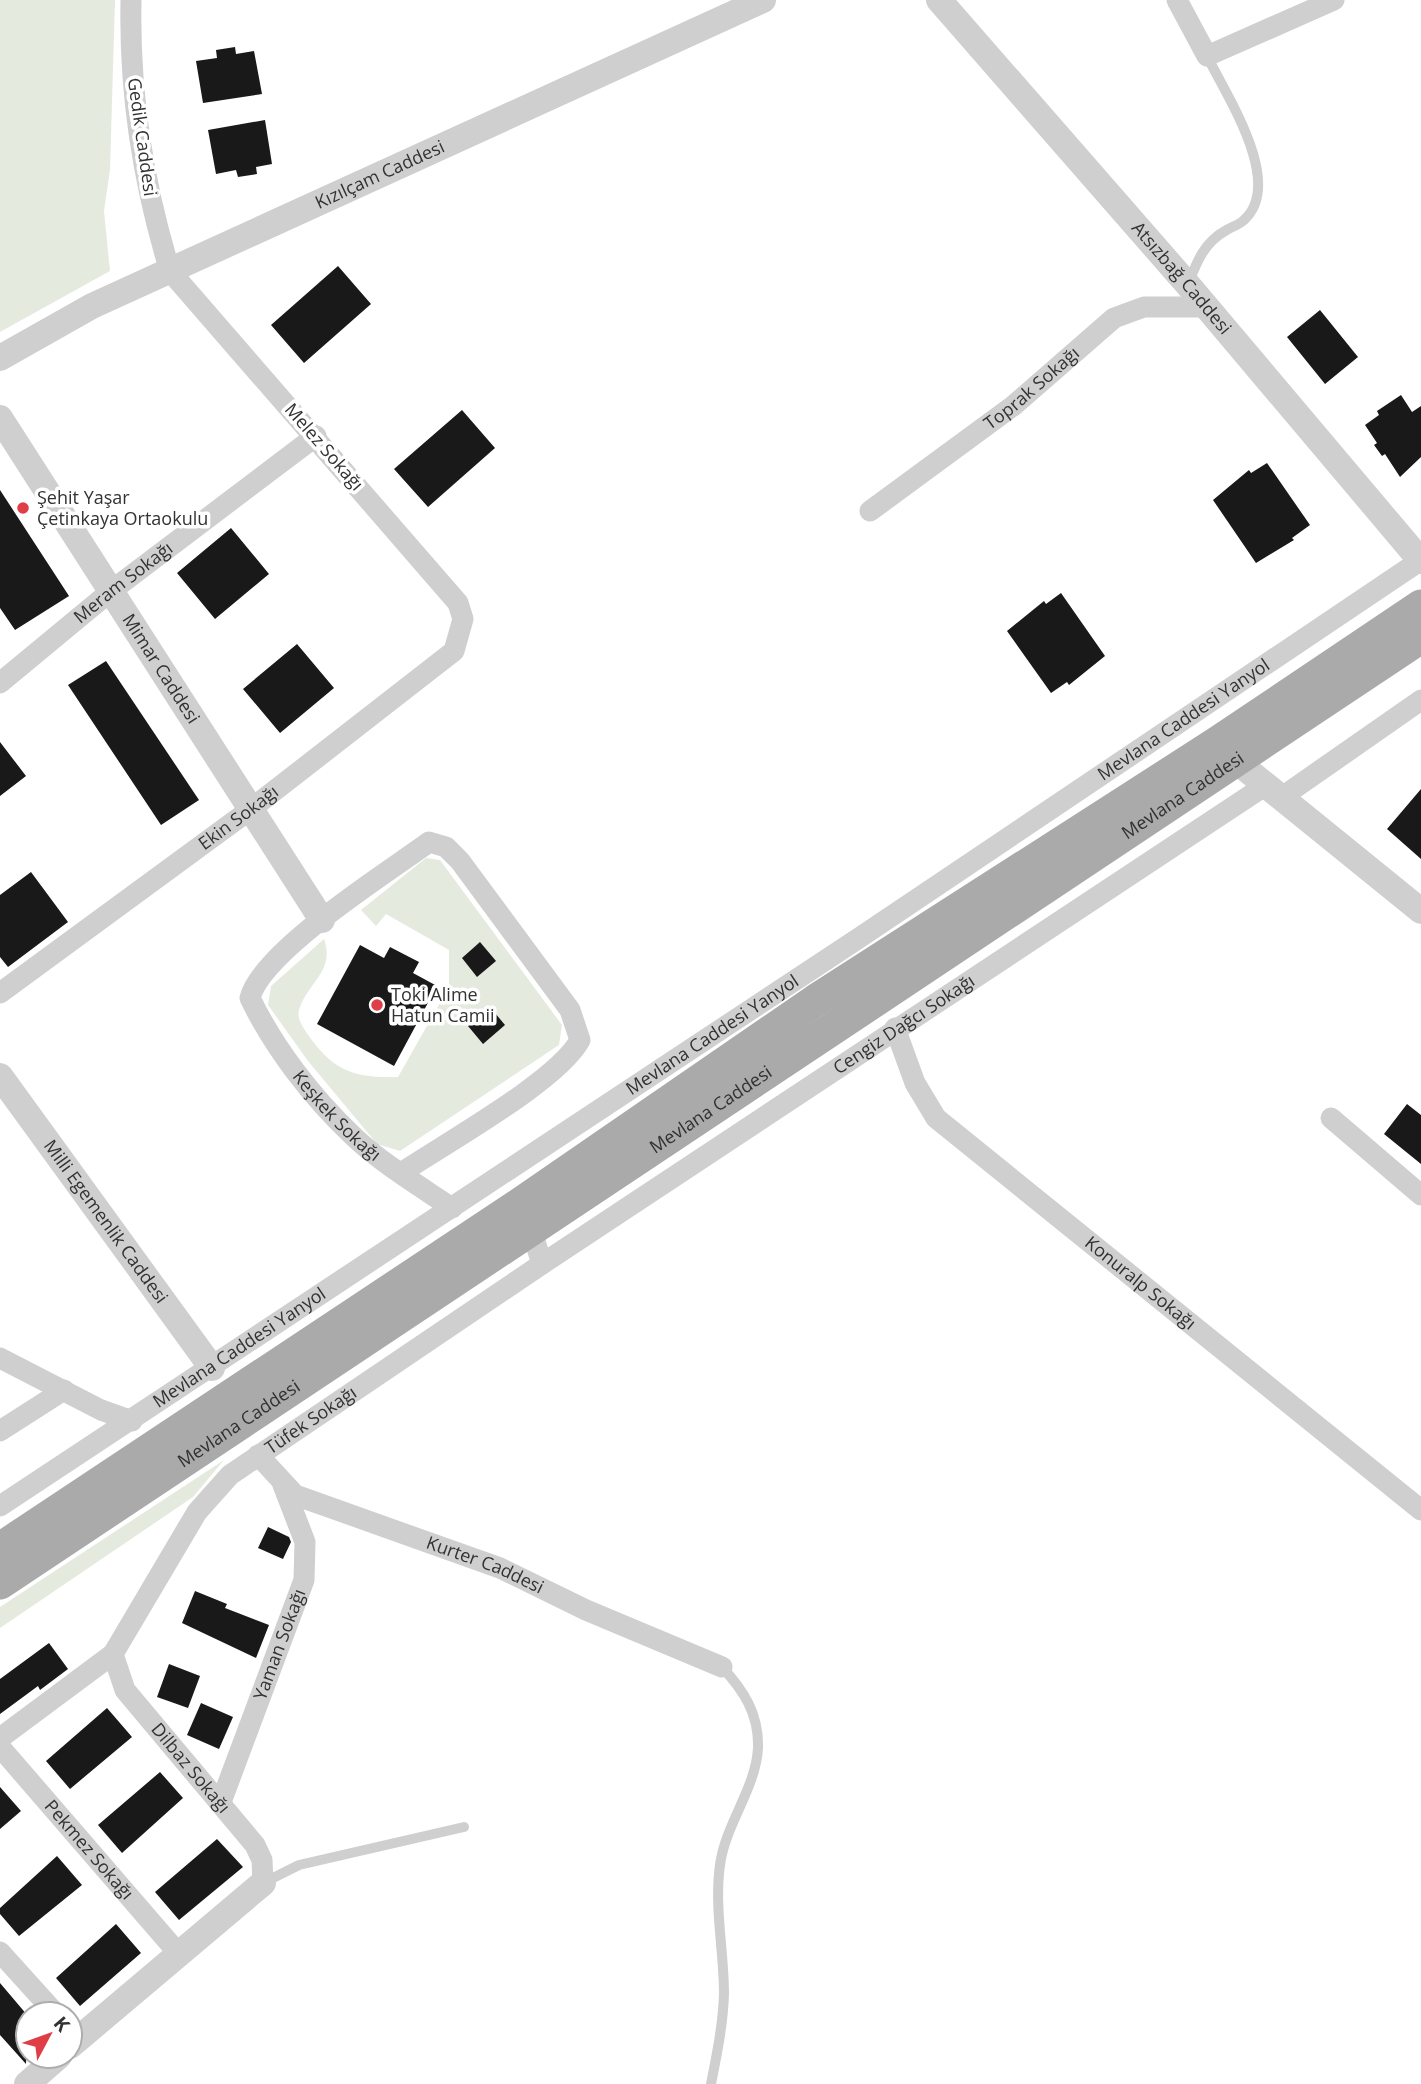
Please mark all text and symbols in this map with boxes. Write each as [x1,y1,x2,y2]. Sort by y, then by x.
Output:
street label: Gedik Caddesi [123,76,163,198]
street label: Kızılçam Caddesi [311,134,448,214]
street label: Atsızbağ Caddesi [1127,216,1237,339]
street label: Toprak Sokağı [978,341,1084,435]
street label: Melez Sokağı [280,398,369,495]
place label: Şehit Yaşar Çetinkaya Ortaokulu [37,485,208,530]
marker: Şehit Yaşar Çetinkaya Ortaokulu [15,500,31,516]
street label: Meram Sokağı [68,536,177,628]
street label: Mimar Caddesi [118,609,206,728]
street label: Mevlana Caddesi Yanyol [1092,652,1274,785]
street label: Mevlana Caddesi [1116,745,1248,844]
street label: Ekin Sokağı [193,779,283,855]
street label: Mevlana Caddesi Yanyol [621,968,803,1100]
street label: Cengiz Dağcı Sokağı [828,968,979,1079]
place label: Toki Alime Hatun Camii [391,982,495,1027]
marker: Toki Alime Hatun Camii [369,997,385,1013]
street label: Mevlana Caddesi [644,1060,776,1158]
street label: Keşkek Sokağı [288,1065,386,1166]
street label: Milli Egemenlik Caddesi [39,1134,174,1308]
street label: Konuralp Sokağı [1080,1230,1201,1334]
street label: Mevlana Caddesi Yanyol [148,1281,330,1413]
street label: Mevlana Caddesi [172,1374,304,1473]
street label: Tüfek Sokağı [260,1380,361,1459]
street label: Kurter Caddesi [423,1530,548,1599]
street label: Yaman Sokağı [247,1585,311,1703]
street label: Dilbaz Sokağı [147,1717,236,1818]
street label: Pekmez Sokağı [40,1794,140,1904]
north arrow [14,2000,84,2070]
text: K [48,2011,76,2037]

